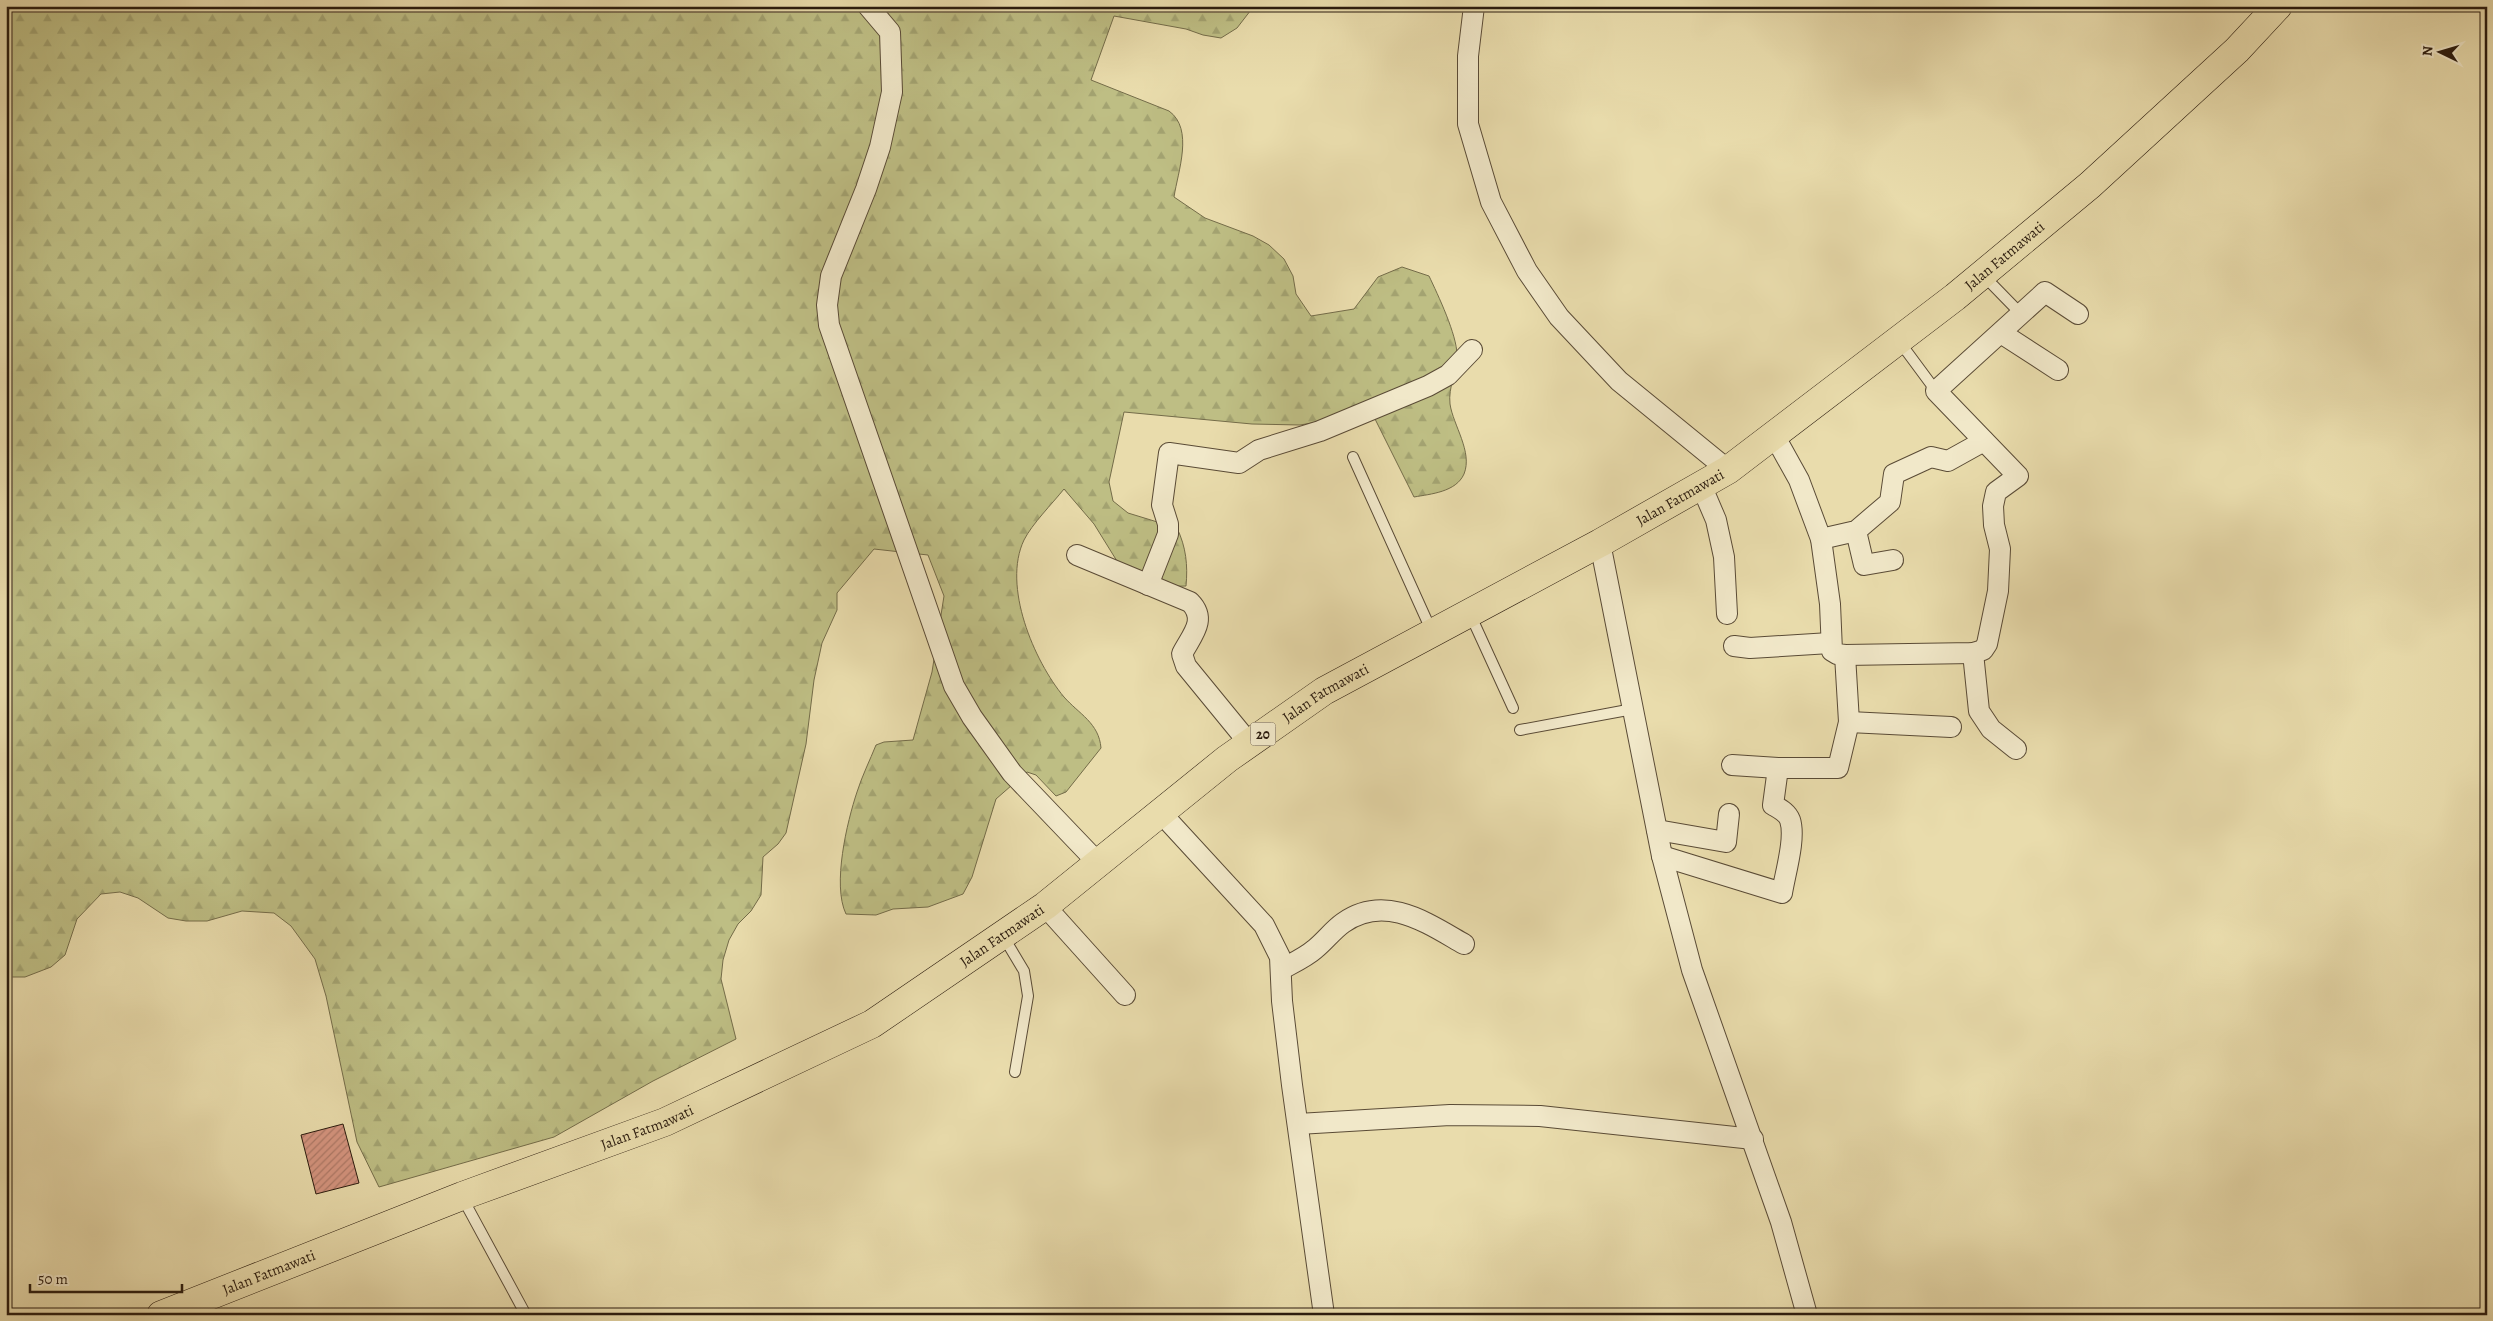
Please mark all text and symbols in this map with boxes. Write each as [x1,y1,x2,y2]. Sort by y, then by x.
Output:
north arrow [2416,28,2466,78]
text: N [2418,45,2437,57]
street label: Jalan Fatmawati [1960,217,2049,295]
street label: Jalan Fatmawati [1633,464,1728,530]
street label: Jalan Fatmawati [1278,659,1372,727]
road number: 20 [1250,722,1276,746]
street label: Jalan Fatmawati [956,900,1048,971]
street label: Jalan Fatmawati [598,1100,697,1155]
street label: Jalan Fatmawati [220,1245,318,1300]
scale bar [30,1261,182,1293]
text: 50 m [38,1269,68,1289]

